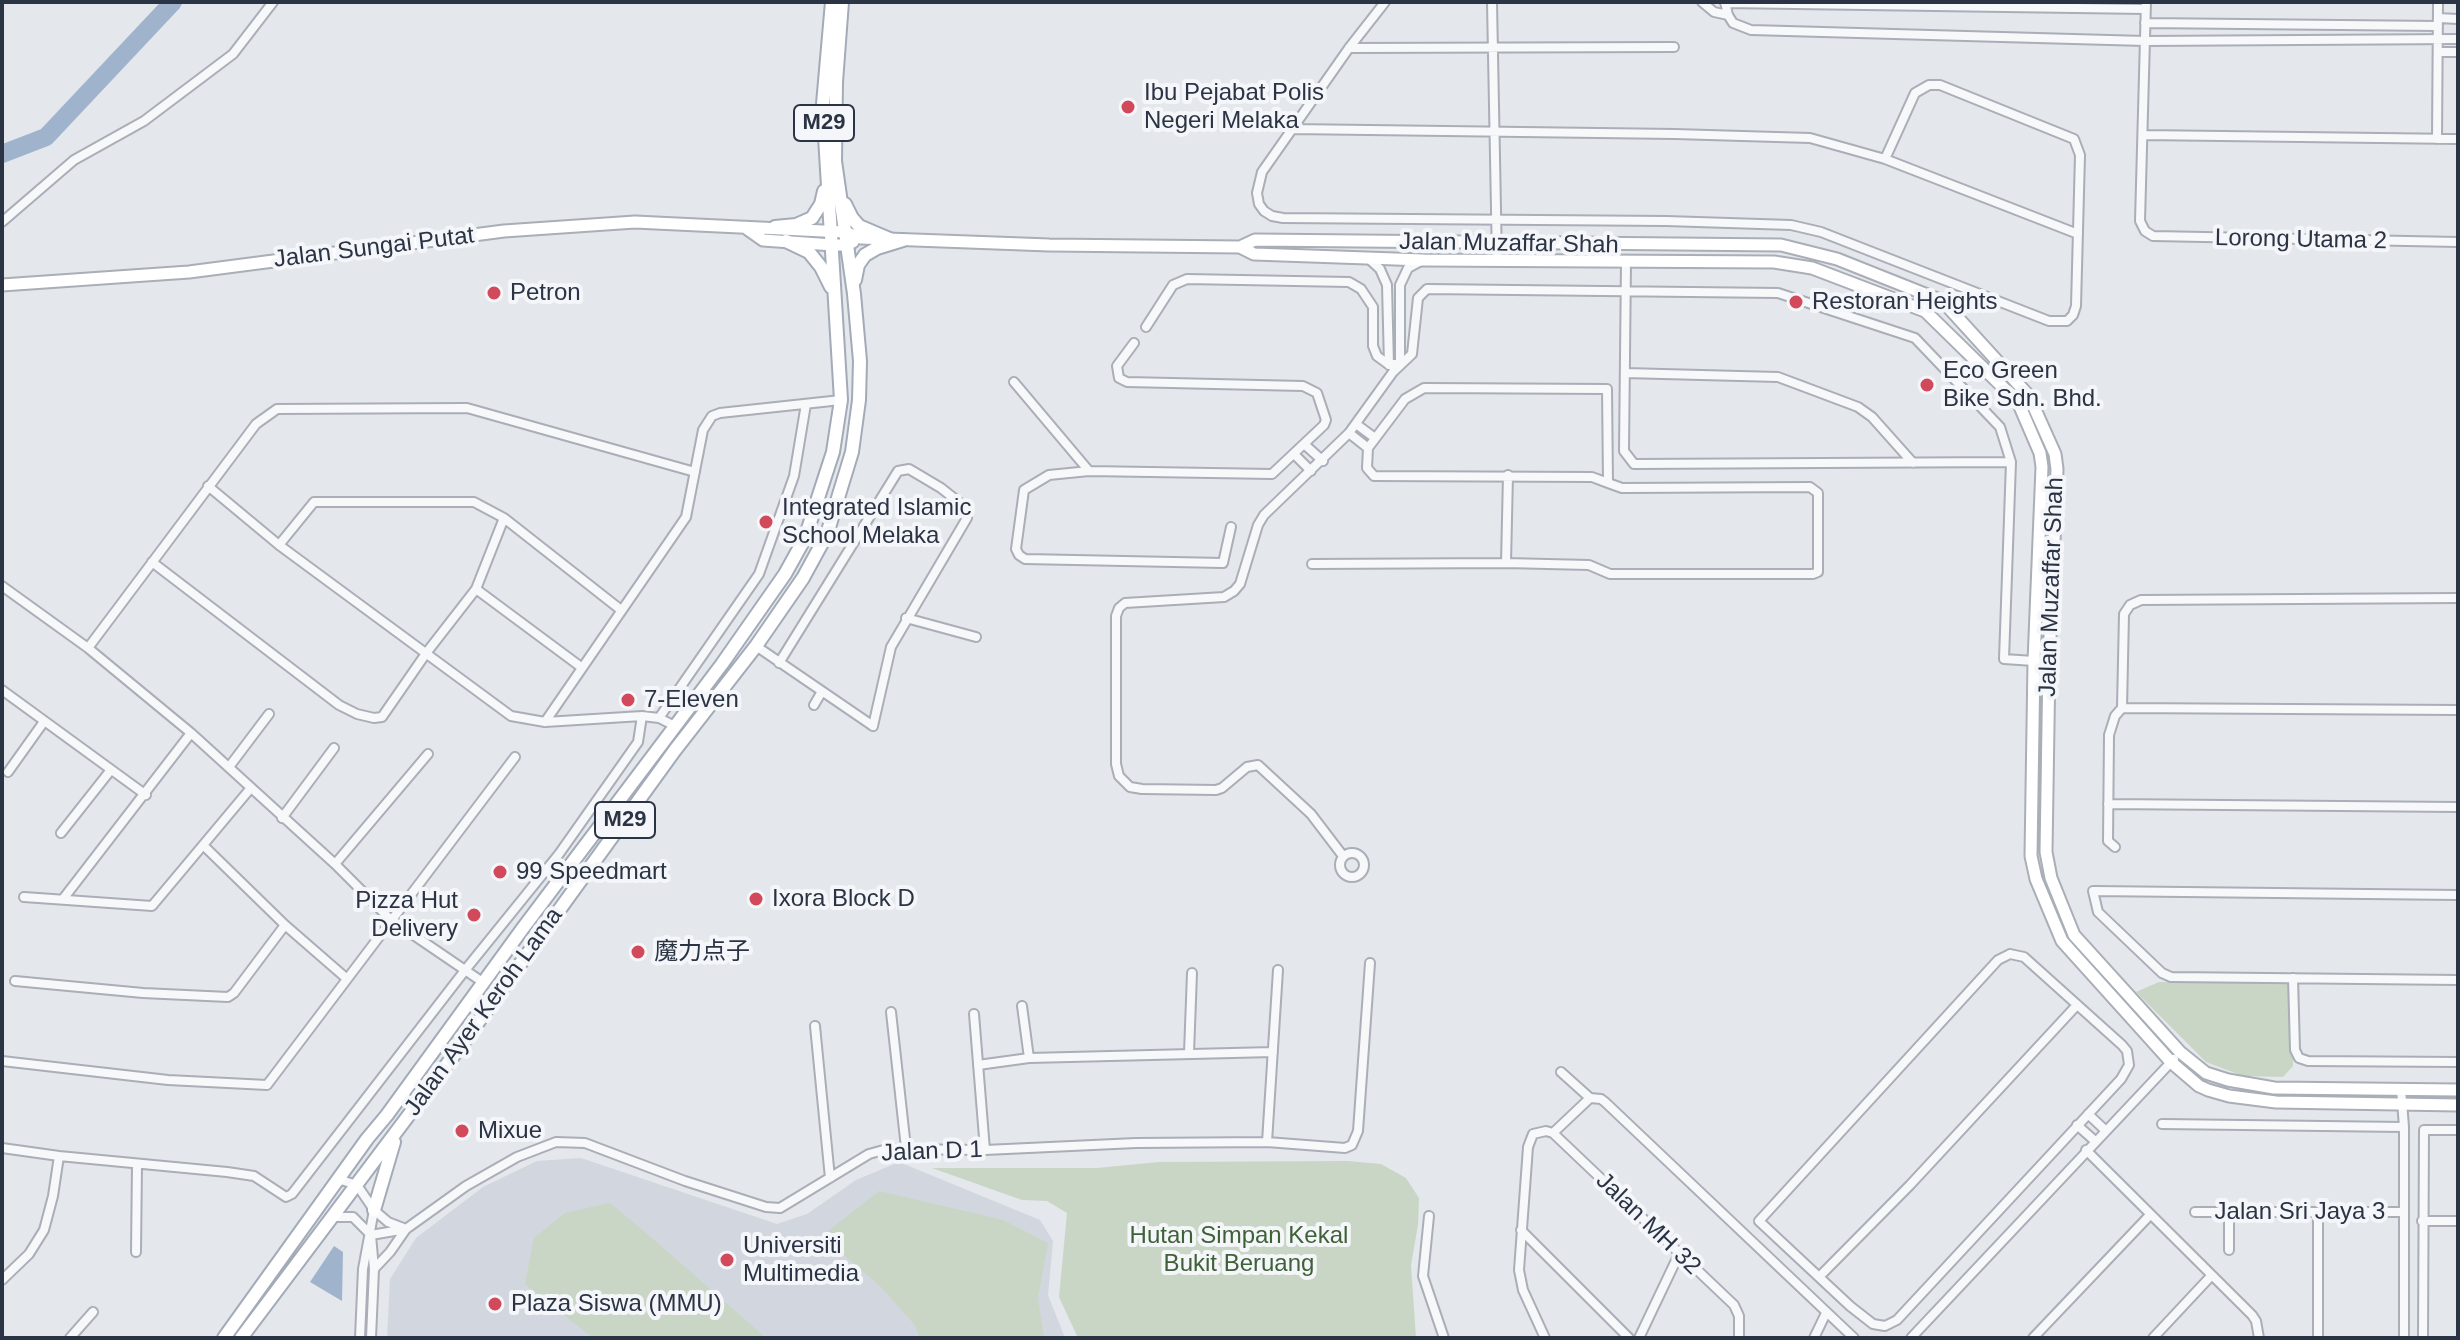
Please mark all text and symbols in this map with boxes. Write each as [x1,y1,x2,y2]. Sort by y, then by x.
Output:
place label: Ibu Pejabat Polis Negeri Melaka [1144,79,1324,135]
marker: Ibu Pejabat Polis Negeri Melaka [1119,98,1137,116]
road number: M29 [794,105,854,141]
street label: Jalan Sungai Putat [272,221,476,275]
street label: Lorong Utama 2 [2215,224,2387,256]
street label: Jalan Muzaffar Shah [1399,228,1619,260]
place label: Petron [510,279,581,307]
marker: Petron [485,284,503,302]
place label: Restoran Heights [1812,288,1997,316]
marker: Restoran Heights [1787,293,1805,311]
place label: Eco Green Bike Sdn. Bhd. [1943,357,2102,413]
marker: Eco Green Bike Sdn. Bhd. [1918,376,1936,394]
street label: Jalan Muzaffar Shah [2034,477,2070,697]
place label: Integrated Islamic School Melaka [782,494,971,550]
marker: Integrated Islamic School Melaka [757,513,775,531]
place label: 7-Eleven [644,686,739,714]
marker: 7-Eleven [619,691,637,709]
road number: M29 [595,802,655,838]
place label: 99 Speedmart [516,858,667,886]
marker: 99 Speedmart [491,863,509,881]
place label: Ixora Block D [772,885,915,913]
place label: Pizza Hut Delivery [355,887,458,943]
marker: Ixora Block D [747,890,765,908]
street label: Jalan Ayer Keroh Lama [399,902,569,1122]
marker: Pizza Hut Delivery [465,906,483,924]
place label: 魔力点子 [654,938,750,966]
marker: 魔力点子 [629,943,647,961]
place label: Mixue [478,1117,542,1145]
marker: Mixue [453,1122,471,1140]
street label: Jalan D 1 [881,1136,983,1168]
street label: Jalan MH 32 [1590,1167,1706,1281]
street label: Jalan Sri Jaya 3 [2215,1198,2385,1226]
park label: Hutan Simpan Kekal Bukit Beruang [1130,1222,1348,1278]
place label: Universiti Multimedia [743,1232,859,1288]
marker: Universiti Multimedia [718,1251,736,1269]
place label: Plaza Siswa (MMU) [511,1290,722,1318]
marker: Plaza Siswa (MMU) [486,1295,504,1313]

